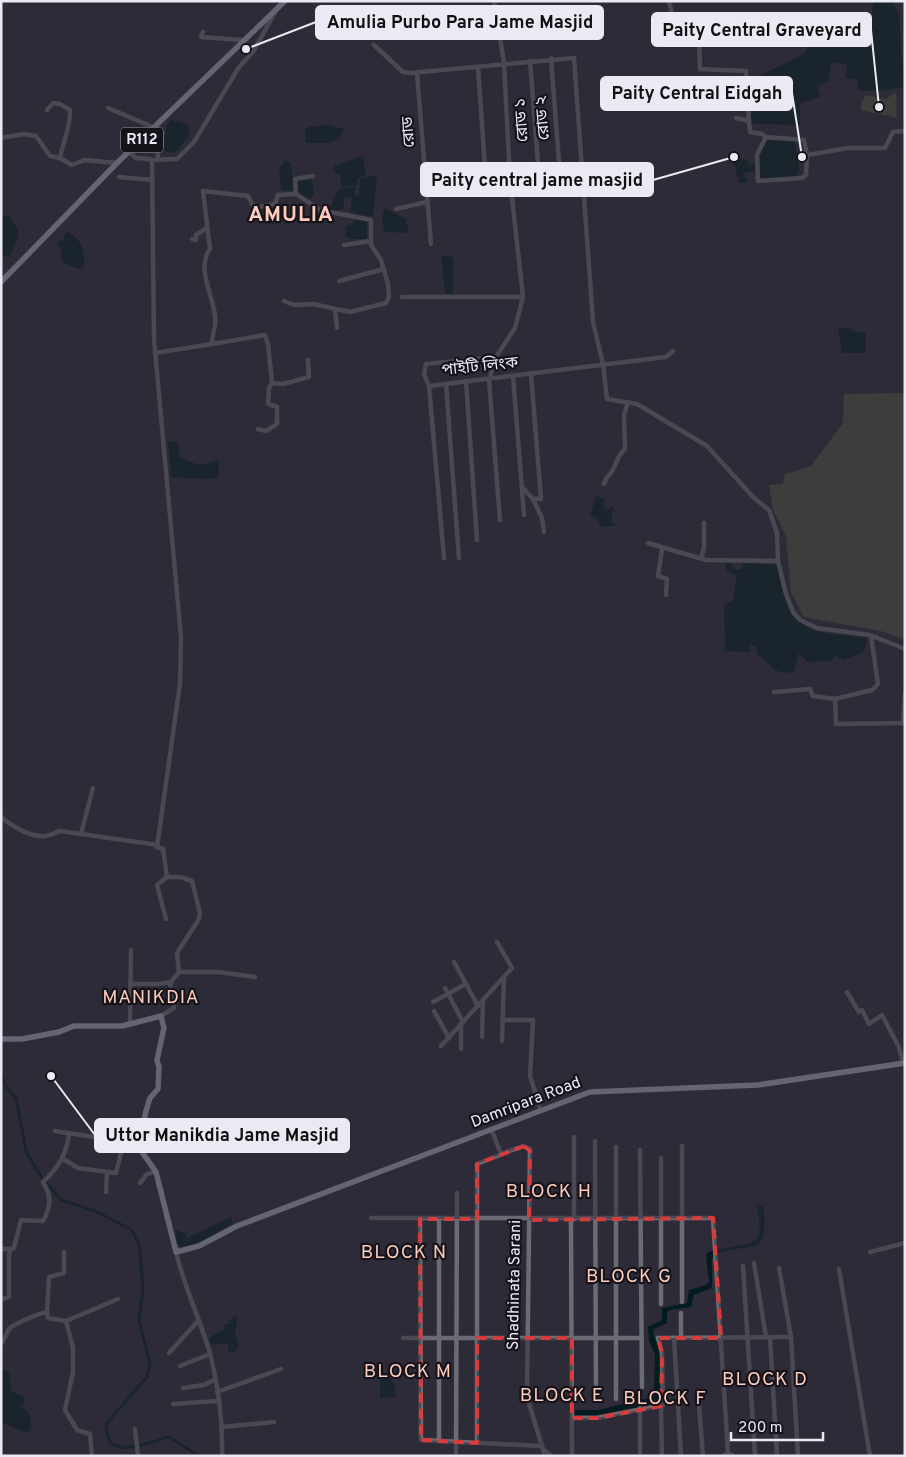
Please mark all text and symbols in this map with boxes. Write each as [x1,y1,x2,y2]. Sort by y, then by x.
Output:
callout: Amulia Purbo Para Jame Masjid [316,6,603,39]
text: Amulia Purbo Para Jame Masjid [327,12,593,35]
callout: Paity Central Graveyard [652,13,871,46]
text: Paity Central Graveyard [662,20,862,43]
callout: Paity Central Eidgah [601,77,792,110]
text: Paity Central Eidgah [612,83,782,106]
street label: রোড ২ [531,95,555,141]
street label: রোড ১ [510,97,534,143]
street label: রোড [398,115,420,148]
road number: R112 [121,128,163,152]
callout: Paity central jame masjid [421,163,653,196]
text: Paity central jame masjid [431,170,643,193]
district label: AMULIA [248,202,334,229]
street label: পাইটি লিংক [441,352,520,381]
district label: MANIKDIA [102,986,200,1010]
street label: Damripara Road [468,1073,584,1133]
callout: Uttor Manikdia Jame Masjid [95,1119,349,1152]
text: Uttor Manikdia Jame Masjid [105,1125,339,1148]
district label: BLOCK H [506,1180,592,1204]
street label: Shadhinata Sarani [504,1220,526,1350]
district label: BLOCK N [361,1241,447,1265]
district label: BLOCK G [586,1265,672,1289]
district label: BLOCK M [364,1360,452,1384]
district label: BLOCK D [722,1368,808,1392]
district label: BLOCK E [520,1384,604,1408]
district label: BLOCK F [623,1387,707,1411]
scale bar [731,1410,824,1442]
text: 200 m [738,1419,783,1438]

